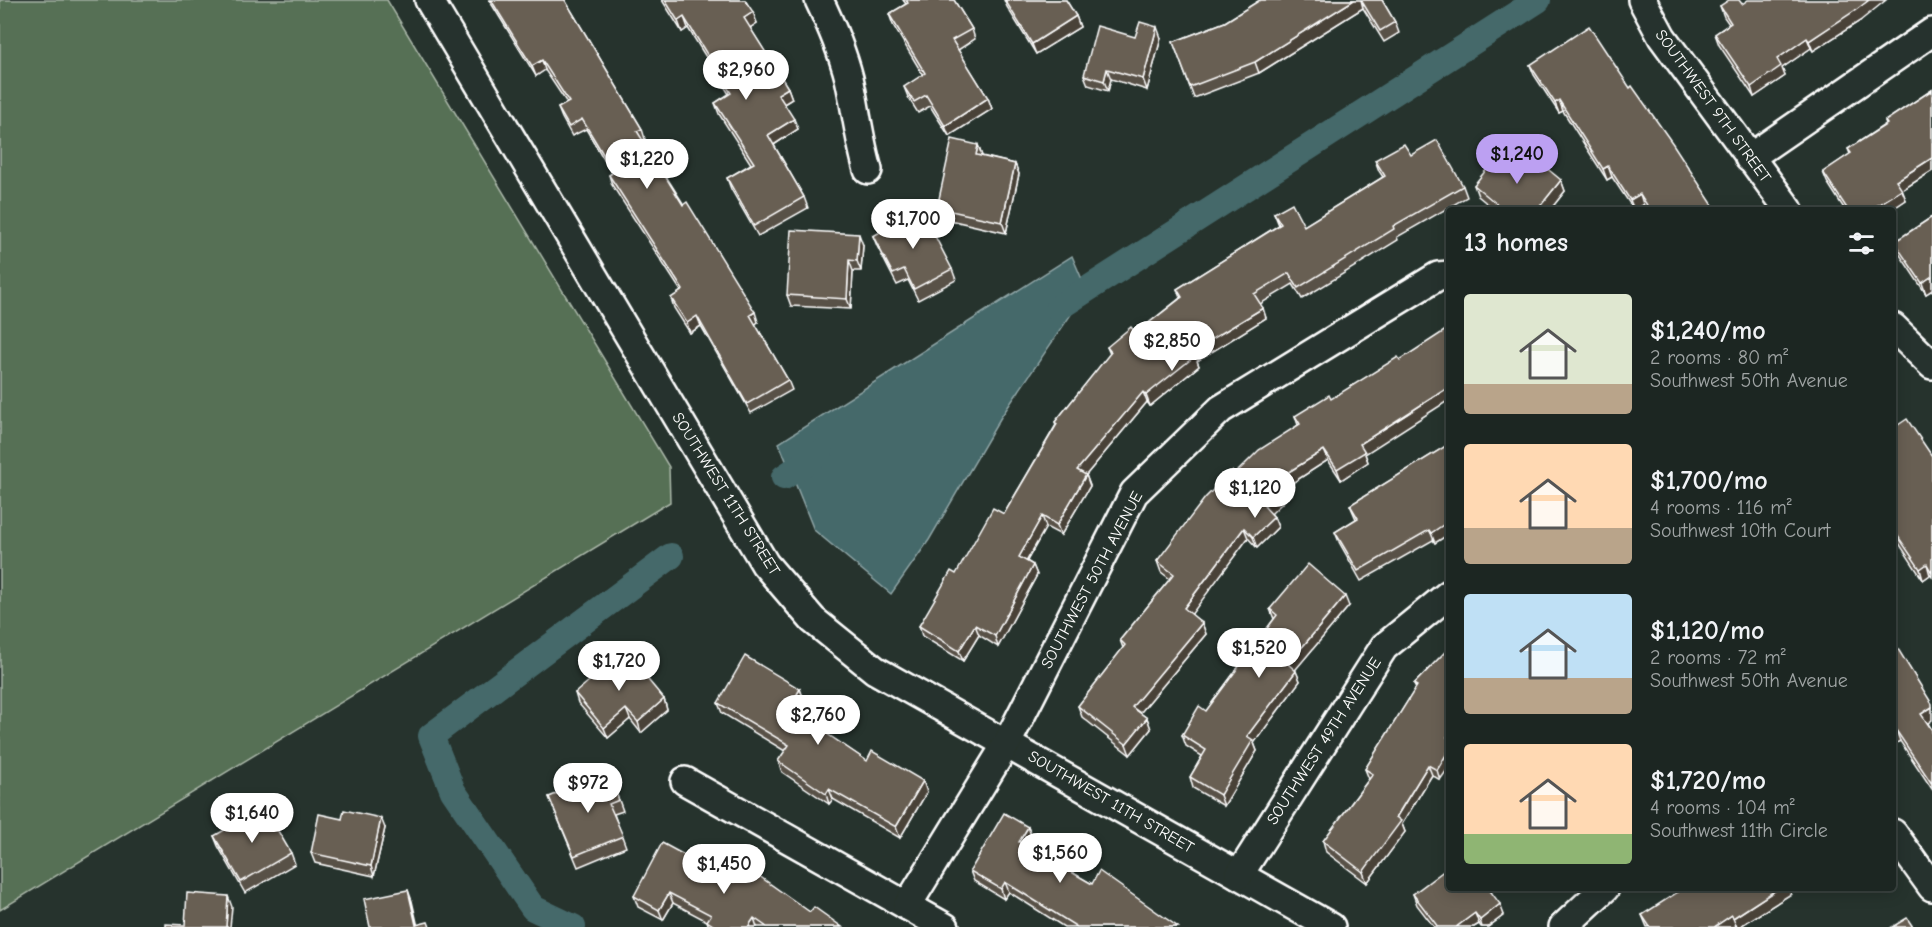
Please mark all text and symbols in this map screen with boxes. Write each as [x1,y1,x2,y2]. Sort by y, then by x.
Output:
street label: SOUTHWEST 9TH STREET [1652,26,1775,186]
pin: $2,960 [697,50,795,101]
text: $2,960 [717,58,775,81]
pin: $1,240 [1468,134,1566,185]
pin: $1,220 [598,139,696,190]
text: $1,240 [1490,142,1544,165]
text: $1,220 [619,147,675,170]
pin: $1,700 [864,199,962,250]
text: $1,700 [885,207,941,230]
icon: filters [1845,227,1878,260]
text: 13 homes [1464,228,1568,258]
text: $1,240/mo [1650,316,1766,346]
icon: home [1512,318,1584,390]
pin: $2,850 [1123,321,1221,372]
text: $2,850 [1143,329,1201,352]
text: 2 rooms · 80 m² [1650,346,1788,369]
text: Southwest 50th Avenue [1650,369,1848,392]
street label: SOUTHWEST 11TH STREET [668,409,784,579]
text: $1,700/mo [1650,466,1768,496]
pin: $1,120 [1206,468,1304,519]
icon: home [1512,468,1584,540]
text: $1,120 [1229,476,1281,499]
street label: SOUTHWEST 50TH AVENUE [1038,488,1147,672]
text: 4 rooms · 116 m² [1650,496,1792,519]
text: Southwest 10th Court [1650,519,1831,542]
text: $1,120/mo [1650,616,1764,646]
icon: home [1512,618,1584,690]
pin: $1,520 [1210,628,1308,679]
text: $1,520 [1231,636,1287,659]
pin: $1,720 [570,641,668,692]
text: 2 rooms · 72 m² [1650,646,1786,669]
text: $1,720 [592,649,646,672]
street label: SOUTHWEST 49TH AVENUE [1263,654,1385,828]
text: Southwest 50th Avenue [1650,669,1848,692]
pin: $2,760 [769,695,867,746]
text: $2,760 [790,703,846,726]
street label: SOUTHWEST 11TH STREET [1025,747,1198,857]
pin: $972 [552,763,624,814]
text: $1,720/mo [1650,766,1766,796]
icon: home [1512,768,1584,840]
text: $972 [567,771,609,794]
pin: $1,640 [203,793,301,844]
text: 4 rooms · 104 m² [1650,796,1795,819]
text: $1,640 [225,801,280,824]
text: Southwest 11th Circle [1650,819,1828,842]
pin: $1,560 [1011,833,1109,884]
text: $1,560 [1032,841,1088,864]
pin: $1,450 [675,844,773,895]
text: $1,450 [696,852,752,875]

